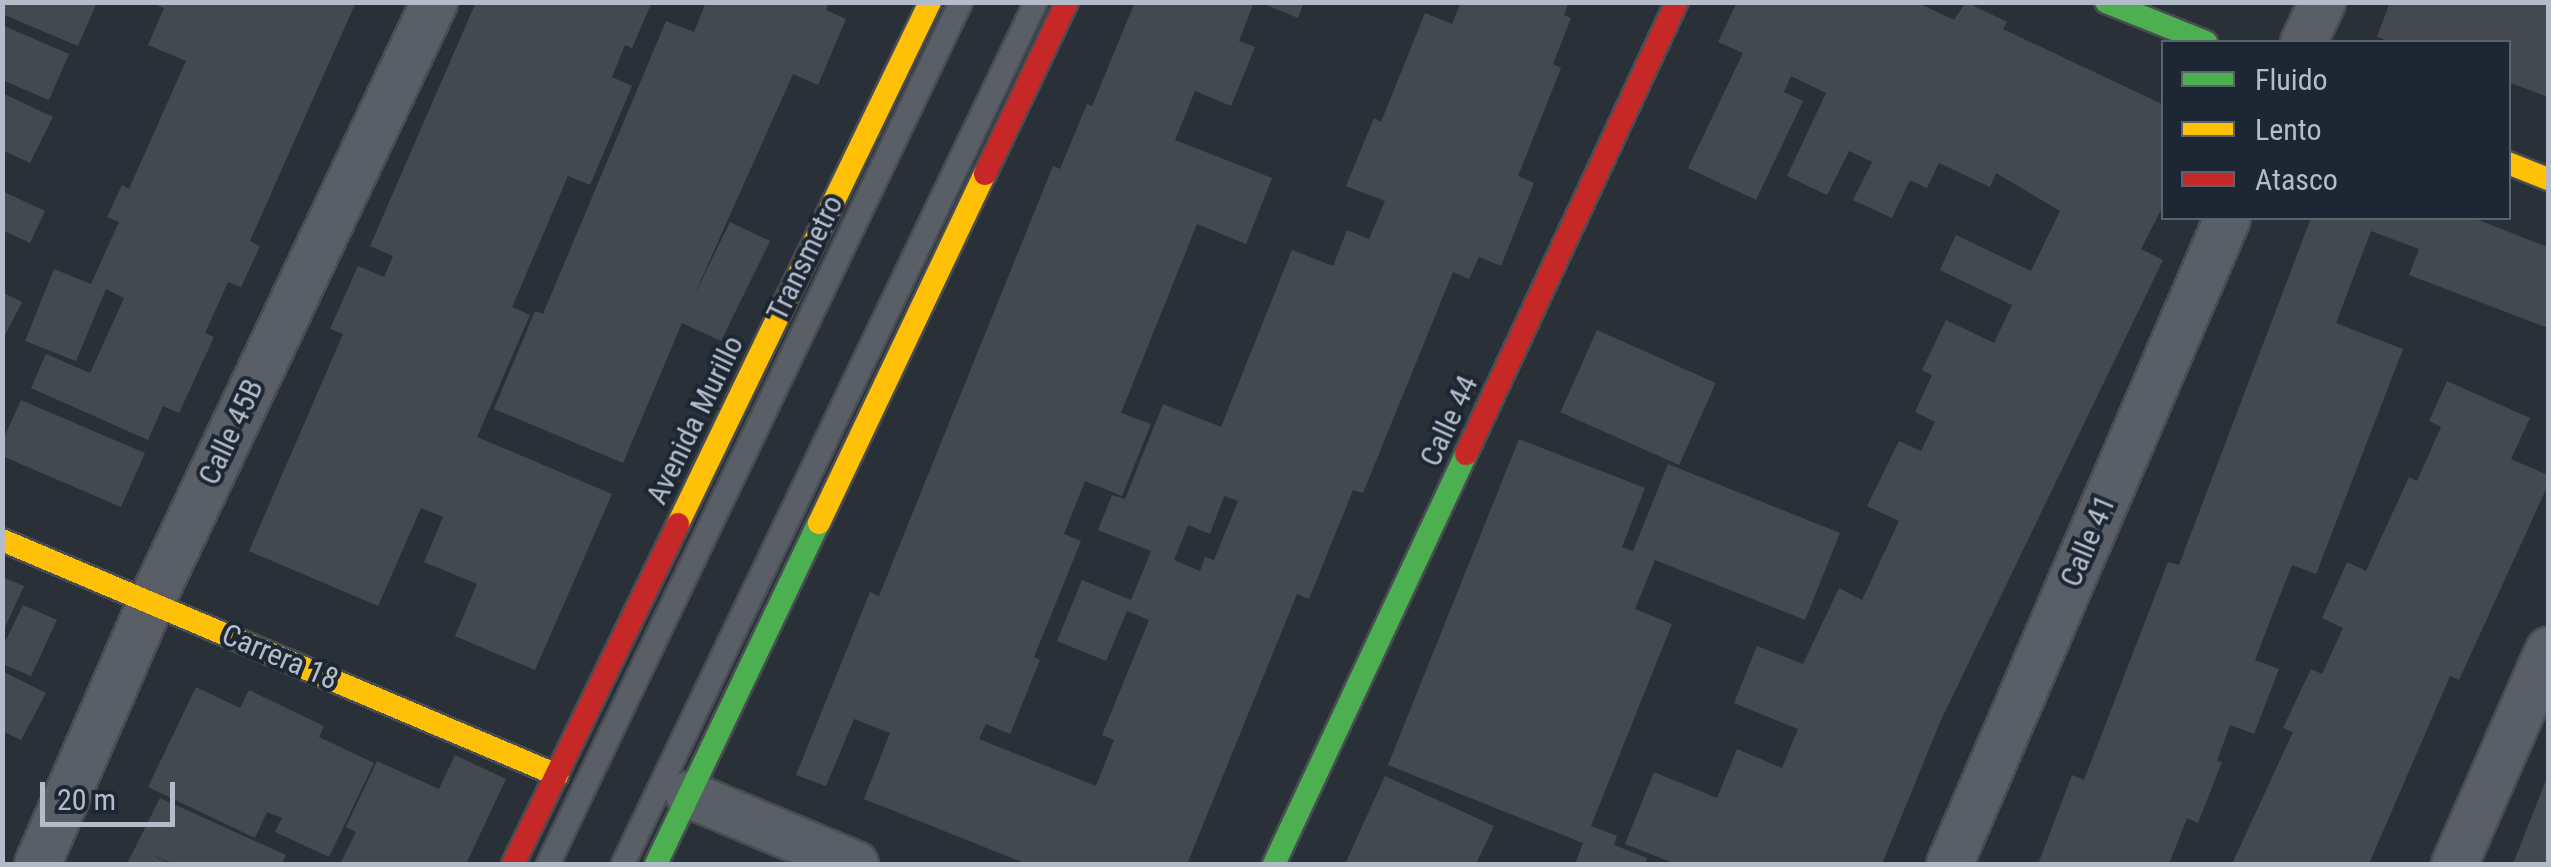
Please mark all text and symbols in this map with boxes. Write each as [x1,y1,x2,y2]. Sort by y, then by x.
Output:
legend [2161,40,2511,220]
text: Fluido [2255,62,2328,97]
text: Lento [2255,112,2322,147]
text: Atasco [2255,162,2338,197]
street label: Transmetro [759,189,851,327]
street label: Avenida Murillo [639,330,751,510]
street label: Calle 44 [1412,370,1486,472]
street label: Calle 45B [191,374,271,490]
street label: Calle 41 [2053,490,2123,592]
street label: Carrera 18 [216,616,344,698]
scale bar [45,762,180,824]
text: 20 m [57,782,116,817]

